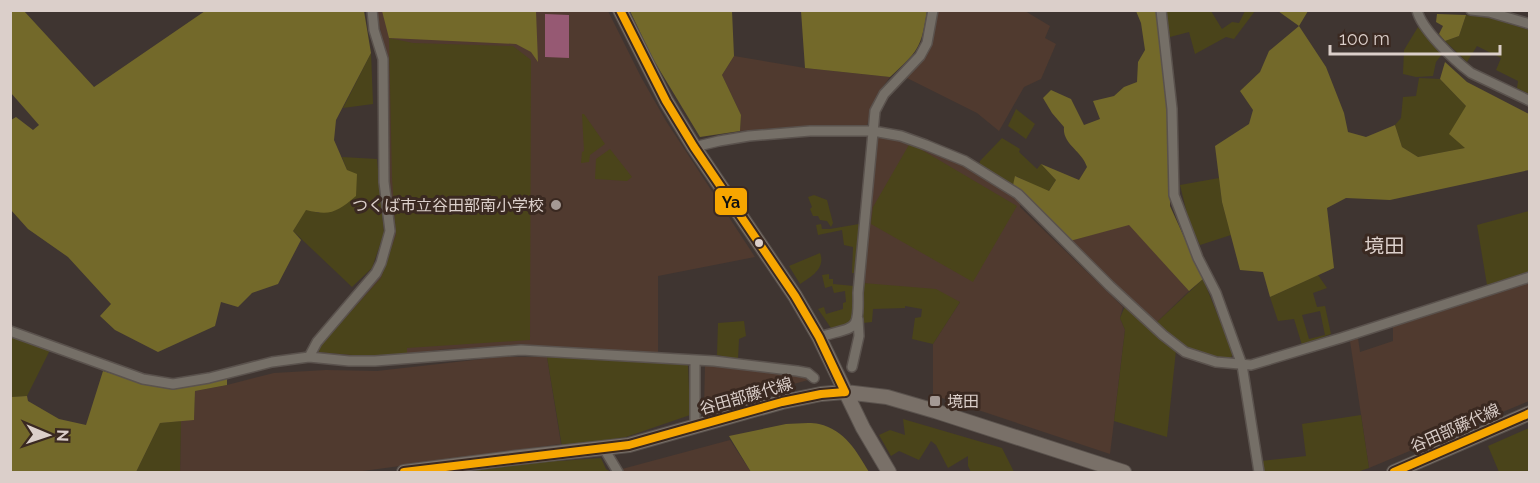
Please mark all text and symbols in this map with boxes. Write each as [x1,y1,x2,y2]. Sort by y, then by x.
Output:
scale bar [1330,18,1500,56]
text: 100 m [1339,28,1390,49]
line badge: Ya [714,187,748,216]
text: Ya [722,193,740,212]
place label: つくば市立谷田部南小学校 [352,196,544,215]
marker: つくば市立谷田部南小学校 [549,198,563,212]
district label: 境田 [1364,234,1404,258]
unlabelled marker [753,237,765,249]
street label: 谷田部藤代線 [697,374,795,418]
place label: 境田 [947,392,979,411]
marker: 境田 [928,394,942,408]
street label: 谷田部藤代線 [1407,400,1503,456]
north arrow [18,405,78,465]
text: N [53,429,72,442]

